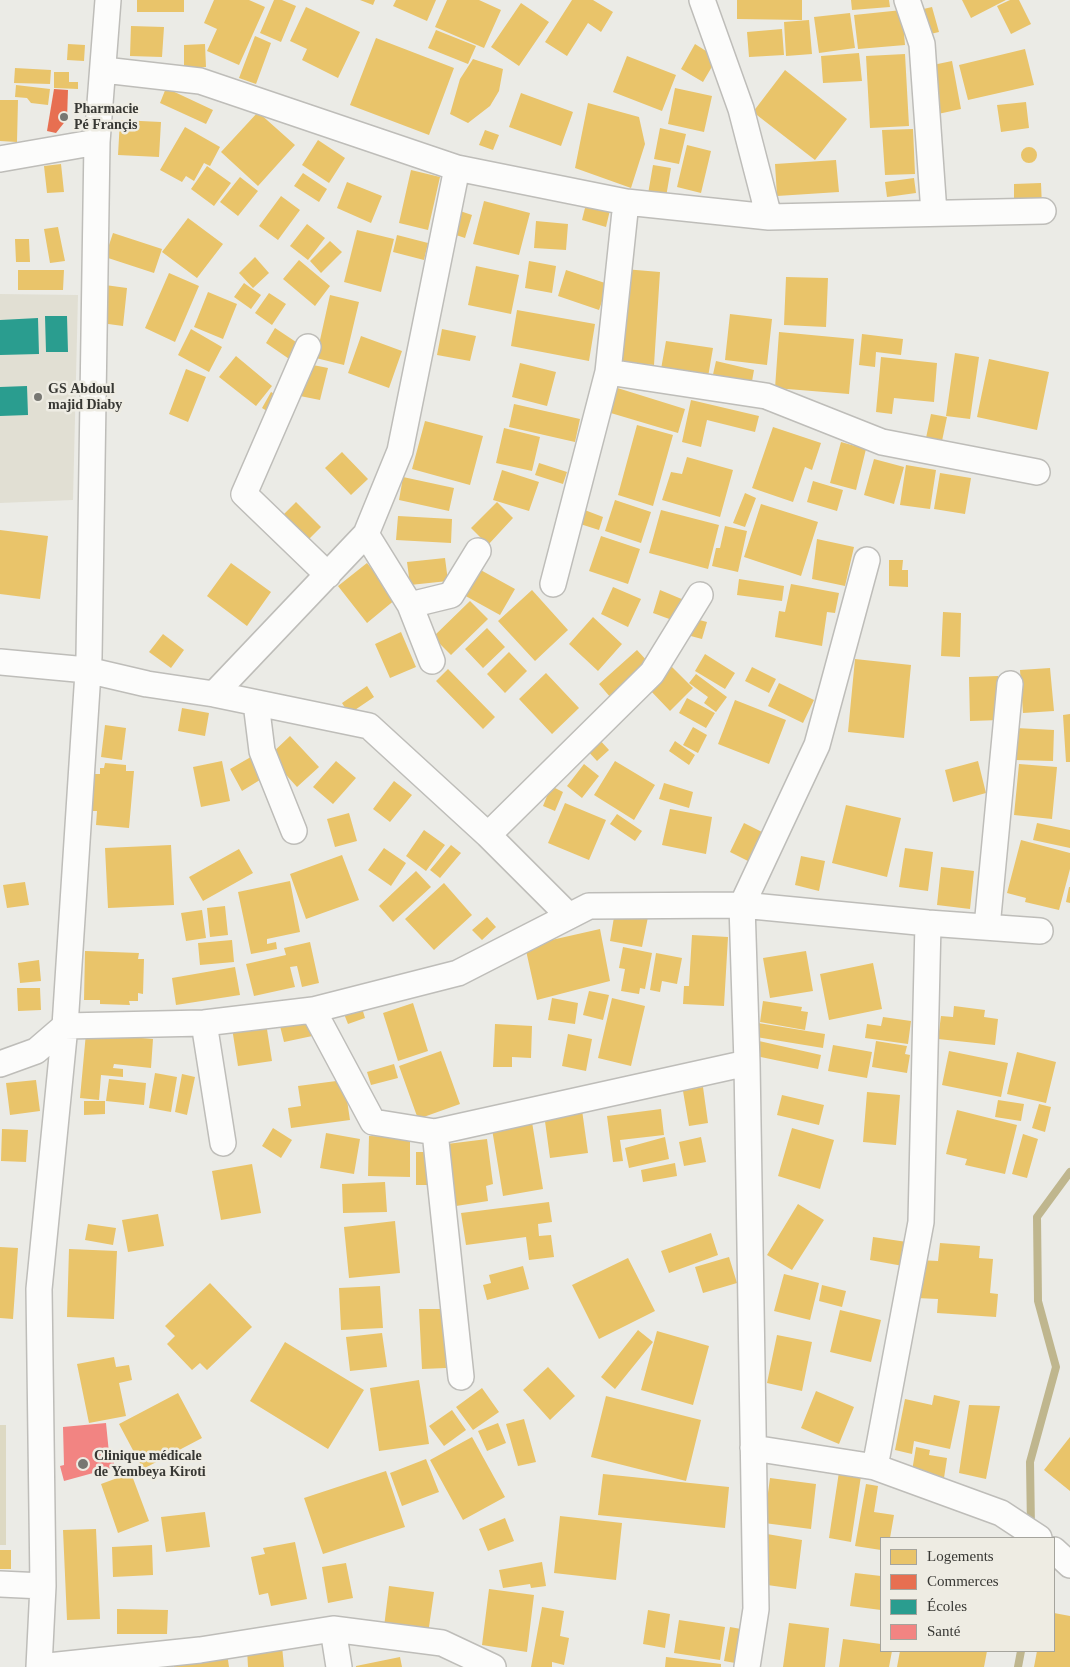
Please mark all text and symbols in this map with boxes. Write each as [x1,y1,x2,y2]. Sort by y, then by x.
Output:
place label: Pharmacie Pé Françis [74,101,139,134]
marker: Pharmacie Pé Françis [58,111,70,123]
place label: GS Abdoul majid Diaby [48,381,122,414]
marker: GS Abdoul majid Diaby [32,391,44,403]
place label: Clinique médicale de Yembeya Kiroti [94,1448,206,1480]
marker: Clinique médicale de Yembeya Kiroti [76,1457,90,1471]
legend [880,1537,1055,1652]
text: Logements [927,1548,994,1564]
text: Commerces [927,1573,999,1589]
text: Écoles [927,1598,967,1614]
text: Santé [927,1623,960,1639]

